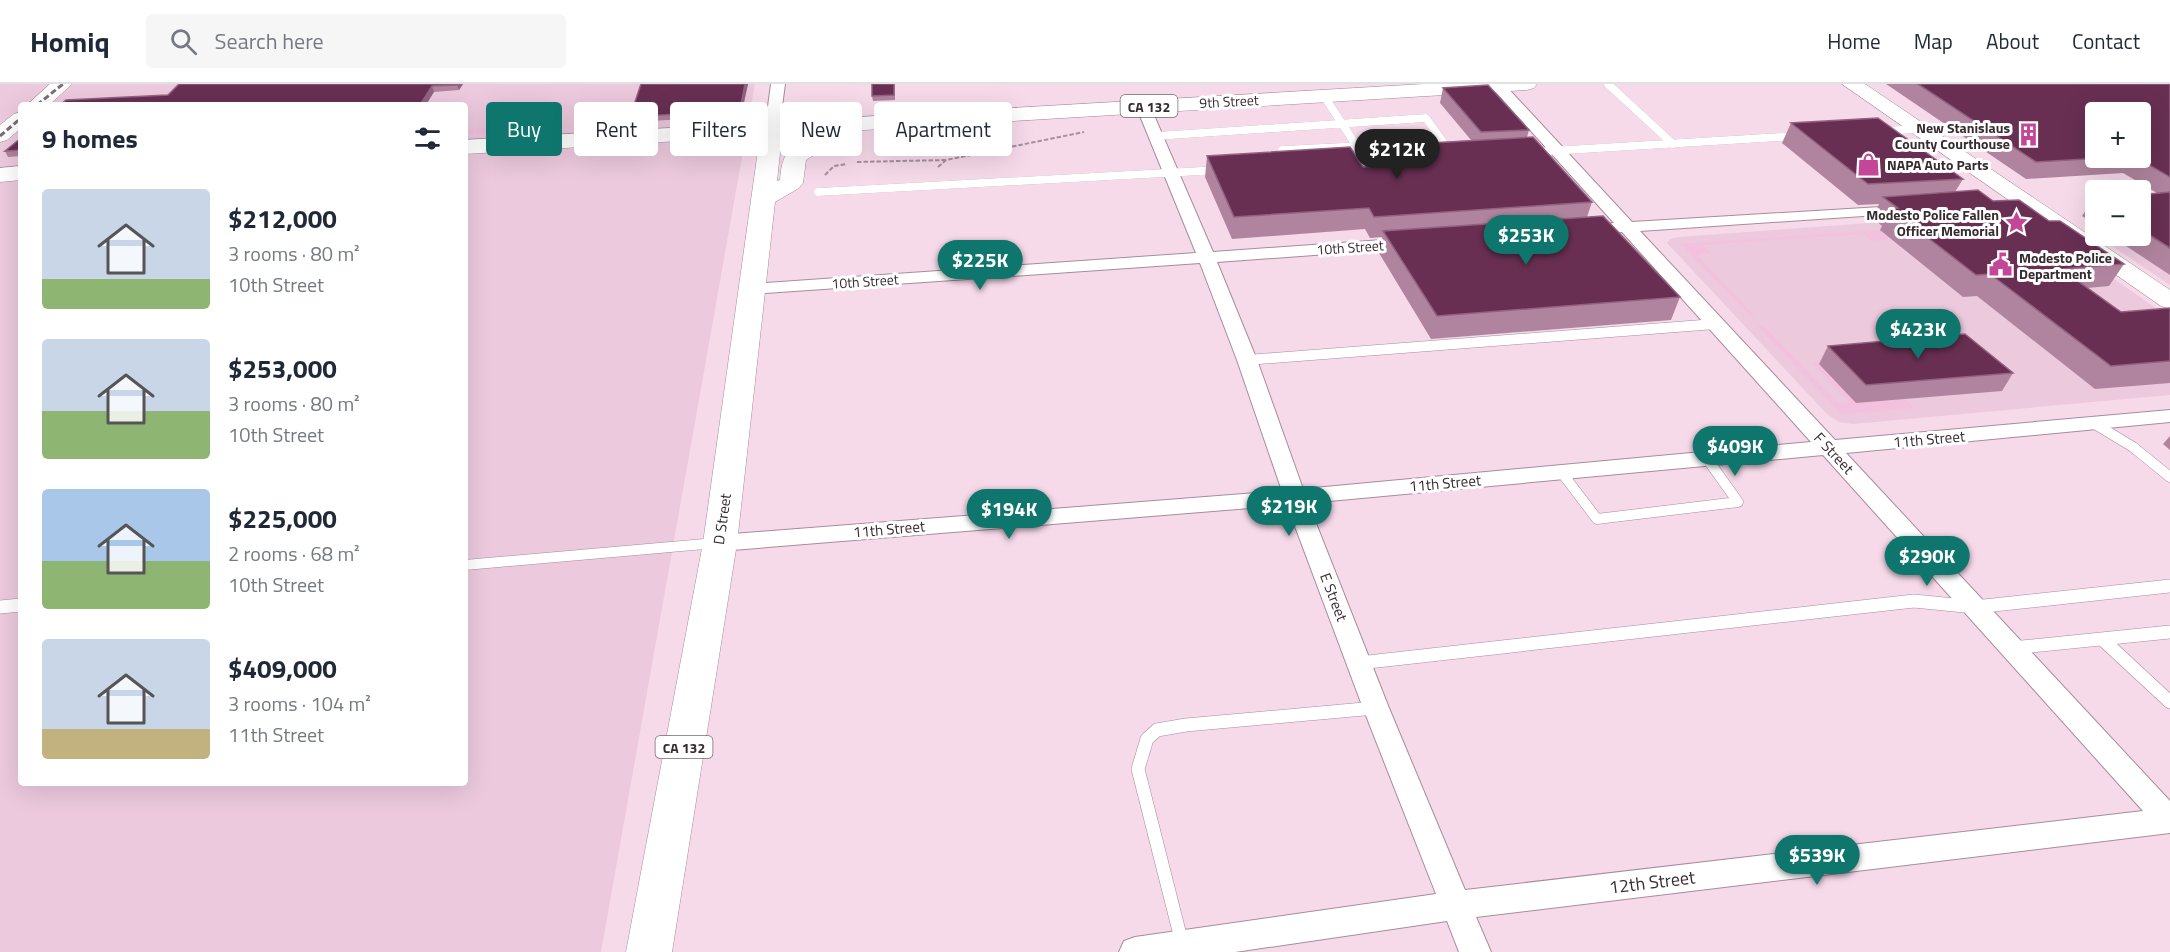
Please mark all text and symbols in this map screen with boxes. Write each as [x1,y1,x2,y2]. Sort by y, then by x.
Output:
search box [146,14,566,68]
text: Homiq [30,20,110,63]
text: Search here [215,24,324,58]
icon: search [167,25,200,58]
text: Home [1827,25,1881,57]
text: Map [1914,25,1953,57]
text: About [1986,25,2039,57]
text: Contact [2072,25,2140,57]
street label: 9th Street [1199,89,1259,113]
road number: CA 132 [1120,95,1178,117]
chip: Buy [486,102,562,156]
chip: Rent [574,102,658,156]
chip: Filters [670,102,768,156]
chip: New [780,102,862,156]
chip: Apartment [874,102,1012,156]
map controls [2085,102,2151,246]
button: + [2085,102,2151,168]
place label: New Stanislaus County Courthouse [1895,117,2010,154]
text: 9 homes [42,119,138,158]
icon: filters [411,122,444,155]
building icon: New Stanislaus County Courthouse [2015,122,2041,148]
pin: $212K [1355,129,1439,180]
text: $212K [1369,133,1425,164]
shop icon: NAPA Auto Parts [1856,151,1882,177]
place label: NAPA Auto Parts [1887,154,1989,175]
button: − [2085,180,2151,246]
text: $212,000 [228,199,337,238]
place label: Modesto Police Fallen Officer Memorial [1866,204,1999,241]
place icon: Modesto Police Fallen Officer Memorial [2004,209,2030,235]
icon: home [90,213,162,285]
pin: $253K [1484,215,1568,266]
text: $253K [1498,219,1554,250]
street label: 10th Street [1316,234,1384,260]
text: 3 rooms · 80 m² [228,238,360,269]
pin: $225K [938,240,1022,291]
text: $225K [952,244,1008,275]
place label: Modesto Police Department [2019,247,2112,284]
public building icon: Modesto Police Department [1988,252,2014,278]
street label: 10th Street [831,268,899,294]
text: 10th Street [228,269,324,300]
pin: $423K [1876,309,1960,360]
text: $423K [1890,313,1946,344]
text: $253,000 [228,349,337,388]
icon: home [90,363,162,435]
text: 3 rooms · 80 m² [228,388,360,419]
text: 10th Street [228,419,324,450]
street label: 11th Street [1892,424,1967,454]
pin: $409K [1693,426,1777,477]
street label: F Street [1809,427,1860,480]
text: $409K [1707,430,1763,461]
street label: 11th Street [1408,468,1483,498]
pin: $219K [1247,486,1331,537]
pin: $194K [967,489,1051,540]
text: $219K [1261,490,1317,521]
street label: D Street [707,491,737,546]
text: $194K [981,493,1037,524]
text: $225,000 [228,499,337,538]
icon: home [90,513,162,585]
street label: 11th Street [852,514,927,544]
pin: $290K [1885,536,1969,587]
text: 2 rooms · 68 m² [228,538,360,569]
text: $290K [1899,540,1955,571]
text: 10th Street [228,569,324,600]
street label: E Street [1314,569,1354,625]
text: $409,000 [228,649,337,688]
icon: home [90,663,162,735]
text: 3 rooms · 104 m² [228,688,371,719]
text: 11th Street [228,719,324,750]
road number: CA 132 [656,736,712,758]
pin: $539K [1775,835,1859,886]
text: $539K [1789,839,1845,870]
street label: 12th Street [1607,863,1697,901]

